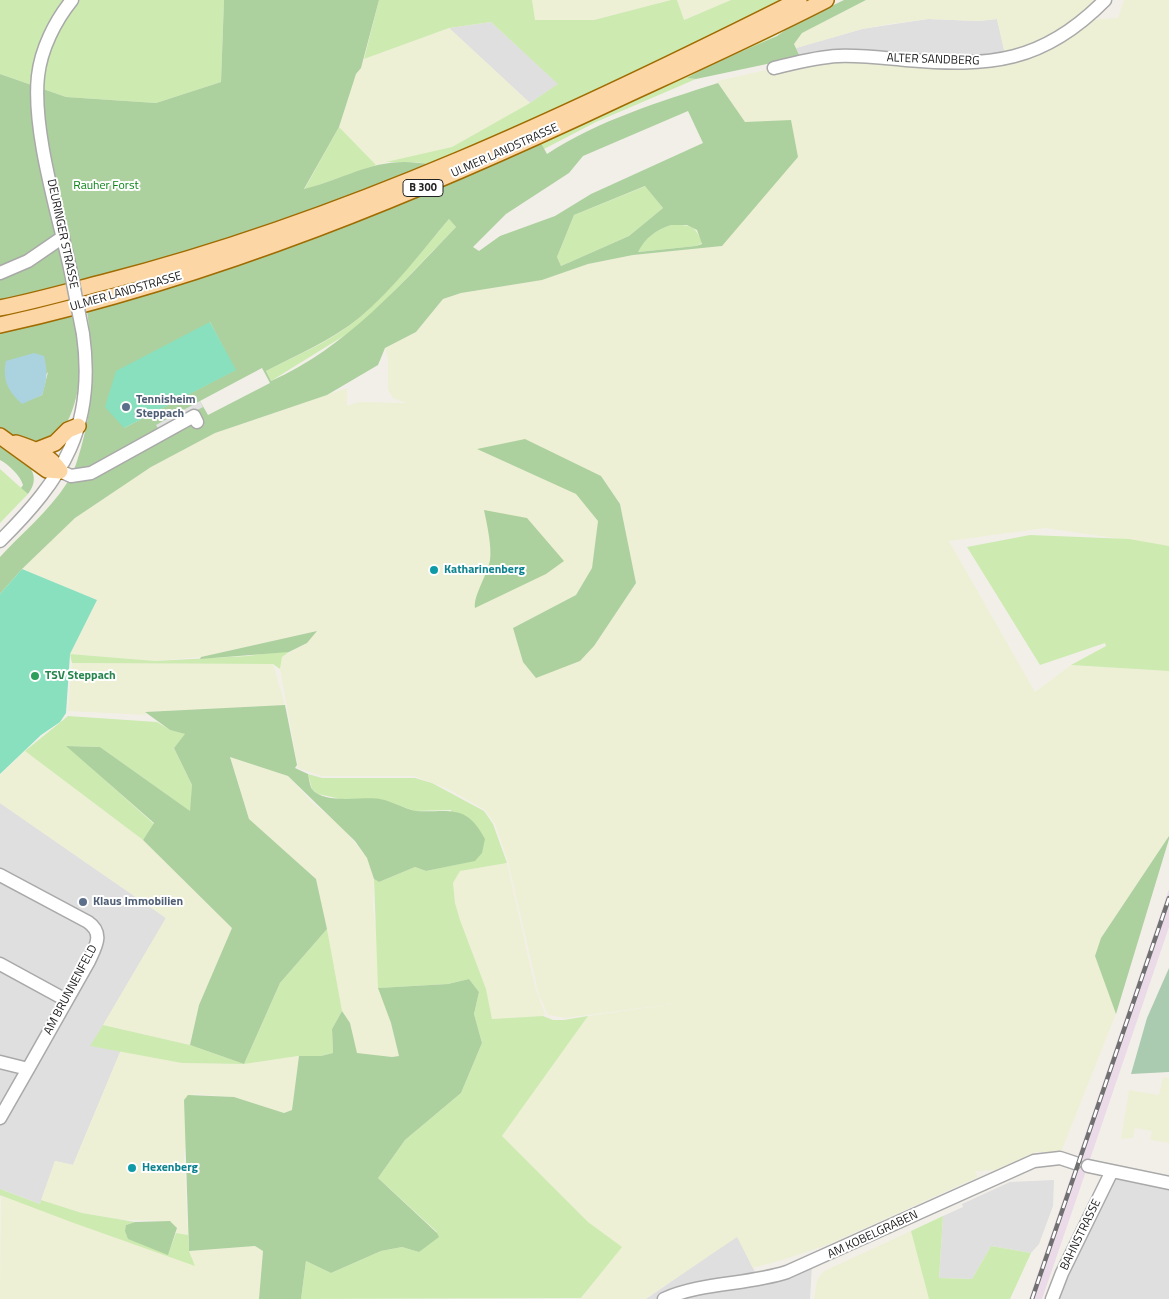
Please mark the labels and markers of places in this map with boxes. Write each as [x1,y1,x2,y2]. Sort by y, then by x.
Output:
place label: Tennisheim Steppach [136,393,196,421]
marker: Tennisheim Steppach [120,401,132,413]
place label: Katharinenberg [444,563,525,577]
marker: Katharinenberg [428,564,440,576]
place label: TSV Steppach [45,669,116,683]
marker: TSV Steppach [29,670,41,682]
place label: Klaus Immobilien [93,895,183,909]
marker: Klaus Immobilien [77,896,89,908]
place label: Hexenberg [142,1161,198,1175]
marker: Hexenberg [126,1162,138,1174]

